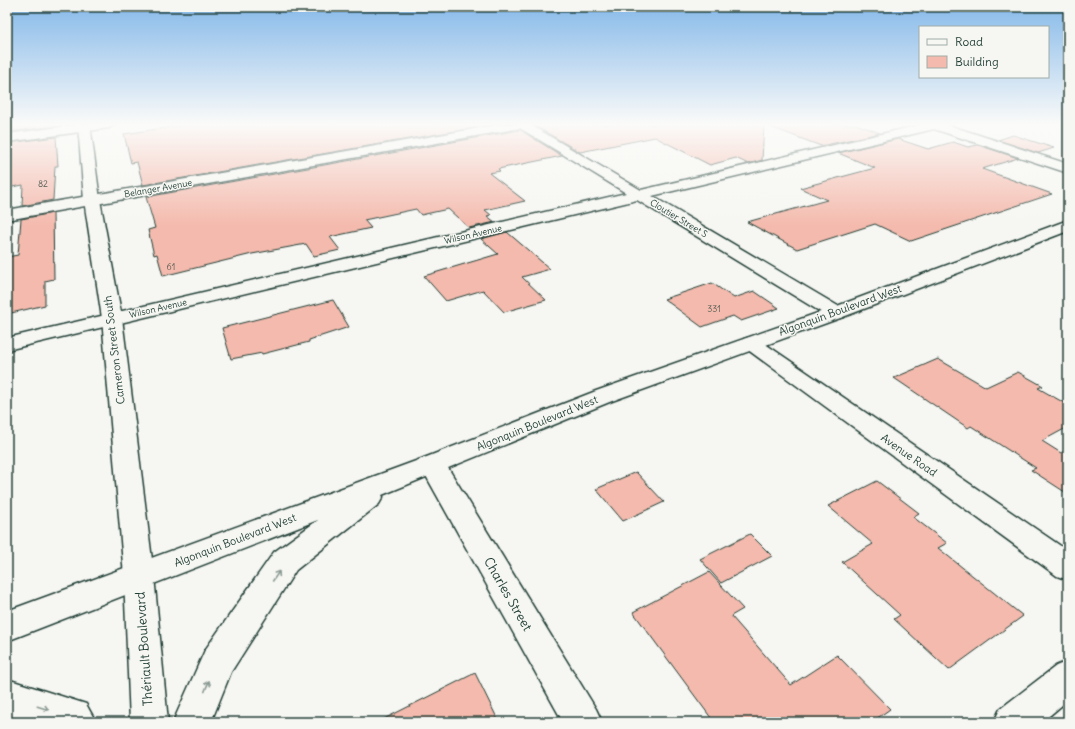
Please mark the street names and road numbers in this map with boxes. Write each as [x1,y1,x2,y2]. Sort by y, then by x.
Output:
street label: Belanger Avenue [123,177,193,199]
street label: Cloutier Street S [648,197,710,239]
street label: Wilson Avenue [443,222,503,246]
street label: Algonquin Boulevard West [777,281,904,339]
street label: Cameron Street South [100,295,128,405]
street label: Wilson Avenue [128,296,188,320]
street label: Algonquin Boulevard West [474,392,600,454]
street label: Avenue Road [878,431,940,480]
street label: Algonquin Boulevard West [172,510,298,570]
street label: Charles Street [480,554,536,634]
street label: Thériault Boulevard [131,591,156,707]

